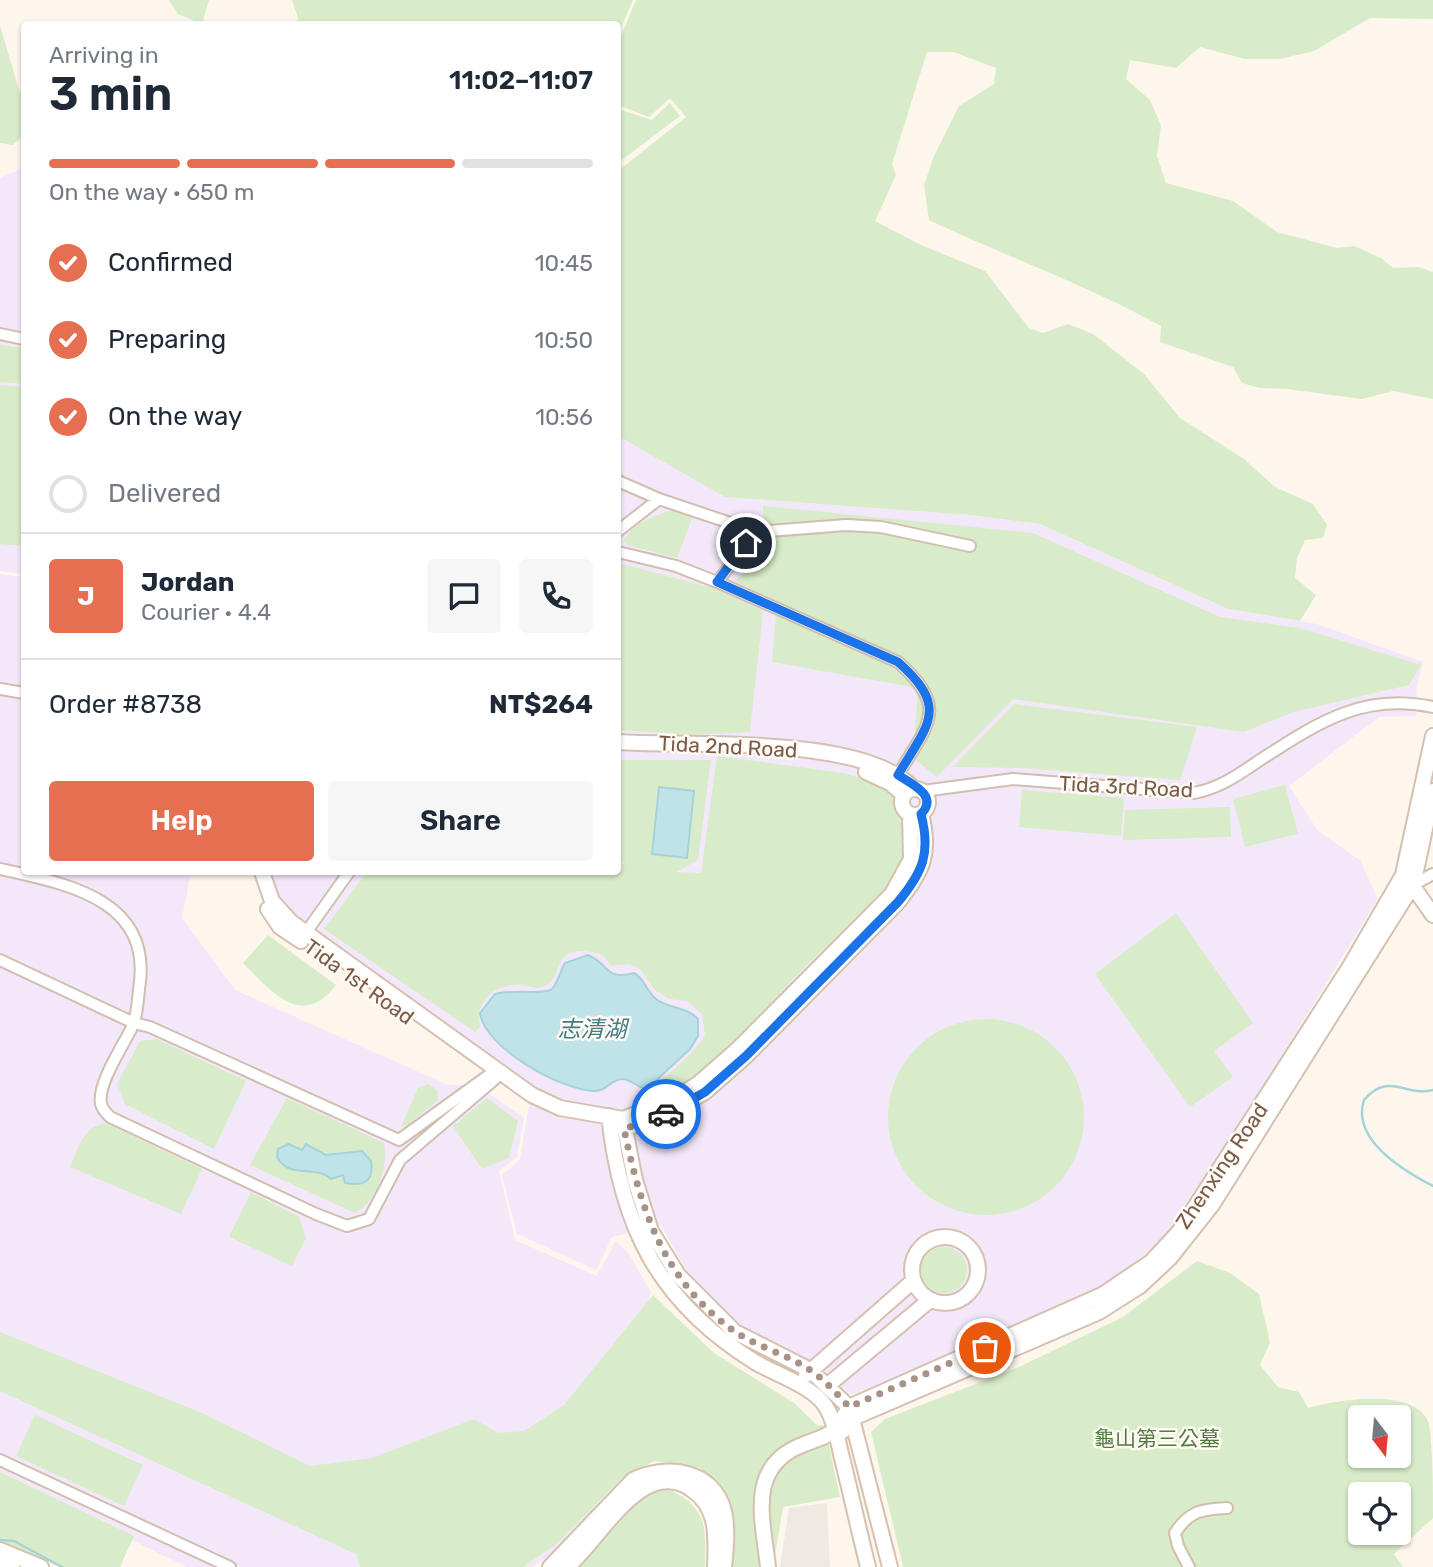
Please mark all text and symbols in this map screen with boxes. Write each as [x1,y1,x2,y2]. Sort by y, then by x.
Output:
text: Arriving in [49,41,159,69]
text: 11:02–11:07 [449,65,593,96]
text: 3 min [49,67,172,122]
text: On the way · 650 m [49,178,254,206]
icon: check [49,244,87,282]
text: Confirmed [108,247,233,278]
text: 10:45 [535,249,593,277]
icon: check [49,321,87,359]
text: Preparing [108,324,226,355]
text: 10:50 [534,326,593,354]
icon: check [49,398,87,436]
text: On the way [108,401,242,432]
text: 10:56 [535,403,593,431]
text: Delivered [108,478,221,509]
pin [716,513,776,573]
icon: home [727,524,765,562]
button: chat [427,559,501,633]
button: phone [519,559,593,633]
text: Jordan [141,567,234,598]
text: J [77,581,95,612]
text: Courier · 4.4 [141,598,271,626]
text: Order #8738 [49,689,202,720]
text: NT$264 [489,689,593,720]
street label: Tida 2nd Road [658,730,798,763]
street label: Tida 3rd Road [1058,771,1194,802]
button: Help [49,781,314,861]
button: Share [328,781,593,861]
street label: Tida 1st Road [300,934,419,1030]
water label: 志清湖 [558,1015,630,1043]
courier [631,1079,701,1149]
icon: car [647,1095,685,1133]
street label: Zhenxing Road [1170,1098,1273,1233]
pin [955,1318,1015,1378]
icon: bag [966,1329,1004,1367]
north arrow [1348,1405,1410,1468]
map controls [1348,1405,1411,1545]
park label: 龜山第三公墓 [1094,1426,1220,1451]
button: locate [1348,1482,1411,1545]

